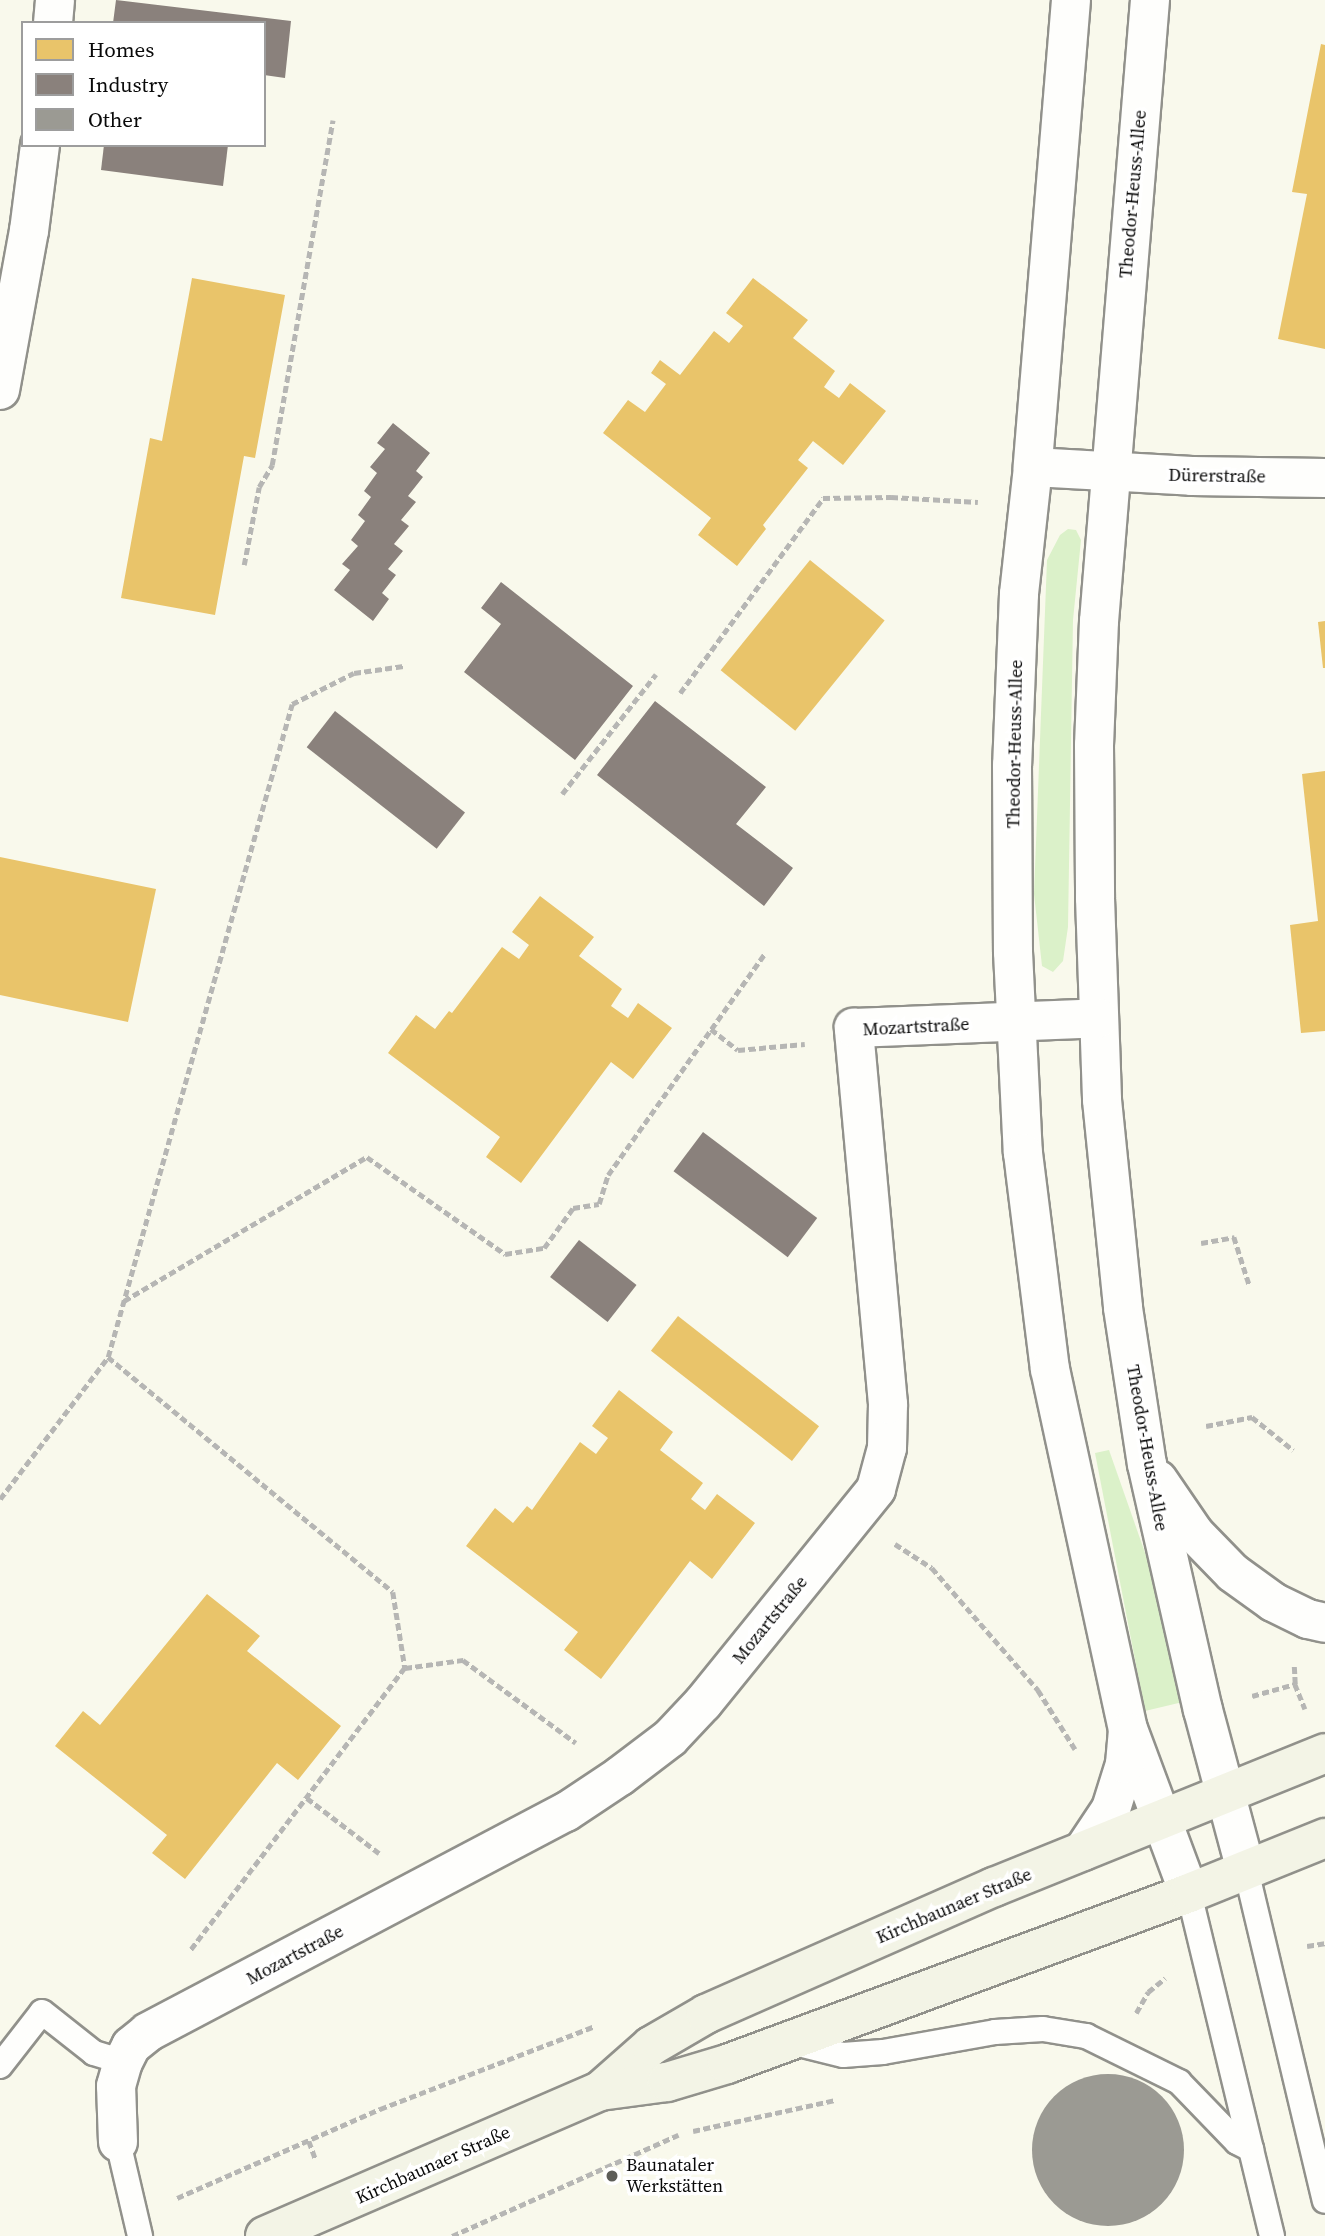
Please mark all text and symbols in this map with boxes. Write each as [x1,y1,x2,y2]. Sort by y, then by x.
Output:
legend [21,21,266,147]
text: Homes [88,35,154,64]
text: Industry [88,70,168,99]
text: Other [88,105,142,134]
street label: Theodor-Heuss-Allee [1115,109,1151,279]
street label: Dürerstraße [1168,464,1266,488]
street label: Theodor-Heuss-Allee [1003,659,1027,829]
street label: Mozartstraße [862,1013,970,1041]
street label: Theodor-Heuss-Allee [1122,1363,1172,1533]
street label: Mozartstraße [728,1572,812,1668]
street label: Kirchbaunaer Straße [873,1864,1035,1948]
street label: Mozartstraße [243,1920,347,1990]
street label: Kirchbaunaer Straße [353,2121,513,2209]
place label: Baunataler Werkstätten [626,2155,723,2198]
marker: Baunataler Werkstätten [604,2168,620,2184]

